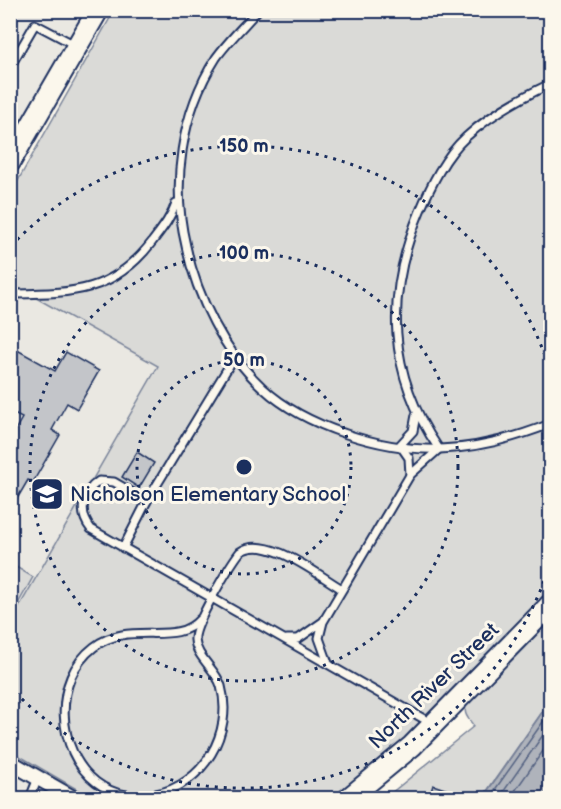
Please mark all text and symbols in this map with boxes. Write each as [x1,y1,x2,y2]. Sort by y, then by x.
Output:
text: 150 m [219,136,269,157]
text: 100 m [219,243,269,264]
text: 50 m [223,350,265,371]
centre of rings [234,457,254,477]
school or university icon: Nicholson Elementary School [29,476,65,512]
place label: Nicholson Elementary School [70,482,346,507]
street label: North River Street [364,617,505,754]

